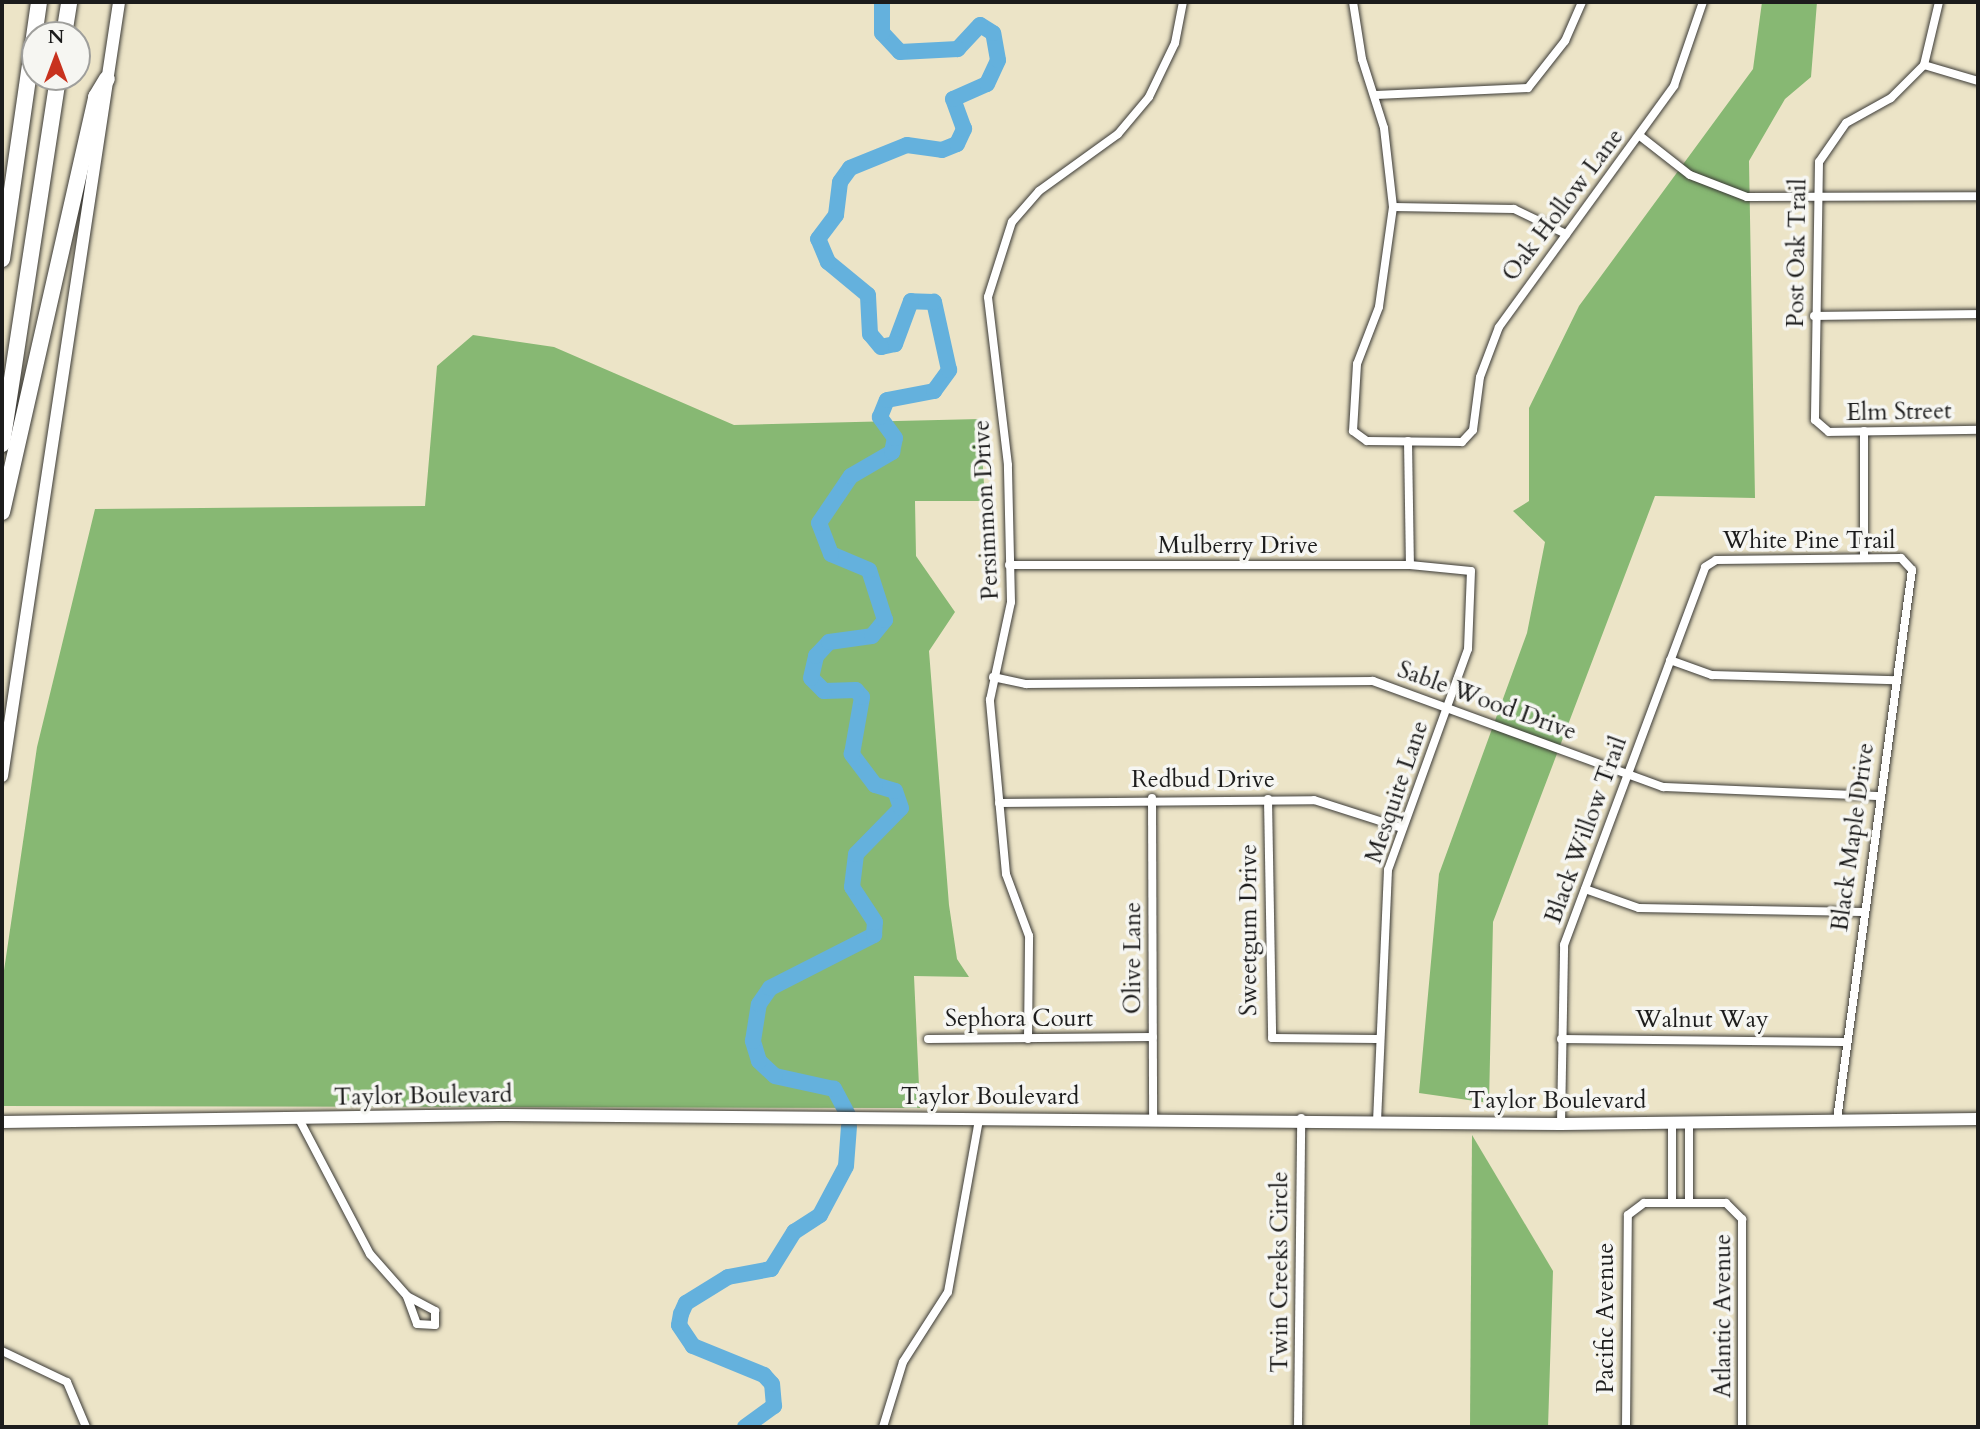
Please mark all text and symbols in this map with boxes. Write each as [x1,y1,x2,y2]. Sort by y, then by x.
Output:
north arrow [21,21,91,91]
text: N [48,24,64,50]
street label: Oak Hollow Lane [1496,123,1630,287]
street label: Post Oak Trail [1781,178,1813,328]
street label: Elm Street [1846,397,1952,427]
street label: Persimmon Drive [967,419,1005,601]
street label: White Pine Trail [1723,527,1895,555]
street label: Mulberry Drive [1158,532,1318,560]
street label: Sable Wood Drive [1394,655,1580,747]
street label: Mesquite Lane [1359,717,1435,867]
street label: Black Willow Trail [1539,733,1633,927]
street label: Black Maple Drive [1826,741,1880,933]
street label: Redbud Drive [1131,766,1275,794]
street label: Sweetgum Drive [1235,844,1263,1016]
street label: Olive Lane [1119,902,1147,1014]
street label: Sephora Court [945,1005,1093,1033]
street label: Walnut Way [1635,1006,1769,1034]
street label: Taylor Boulevard [334,1080,512,1112]
street label: Taylor Boulevard [901,1083,1079,1111]
street label: Taylor Boulevard [1468,1087,1646,1115]
street label: Twin Creeks Circle [1266,1171,1294,1373]
street label: Atlantic Avenue [1709,1234,1737,1398]
street label: Pacific Avenue [1592,1243,1620,1393]

